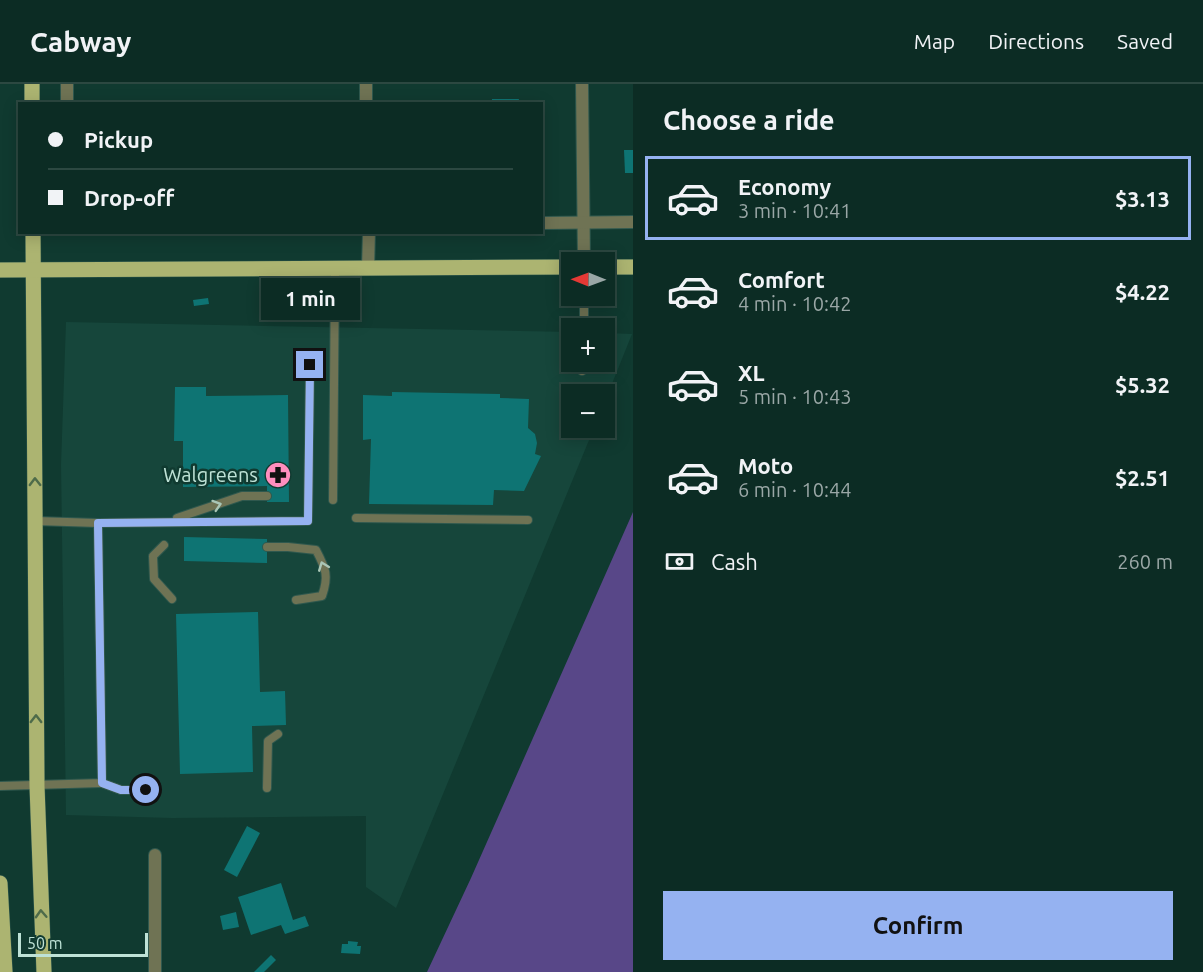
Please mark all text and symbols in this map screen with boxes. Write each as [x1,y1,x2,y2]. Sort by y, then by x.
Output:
text: Cabway [30,26,131,57]
text: Map [914,29,955,53]
text: Directions [988,29,1084,53]
text: Saved [1117,29,1173,53]
text: Choose a ride [663,105,835,135]
text: Pickup [84,127,153,152]
icon: car [666,171,720,225]
text: Economy [738,174,831,199]
text: Drop-off [84,185,174,210]
text: $3.13 [1115,186,1170,211]
text: 3 min · 10:41 [738,199,852,222]
north arrow [561,252,615,306]
map controls [561,252,615,438]
icon: car [666,264,720,318]
text: Comfort [738,267,825,292]
callout: 1 min [260,278,360,320]
text: $4.22 [1115,279,1170,304]
text: 1 min [285,287,336,310]
text: 4 min · 10:42 [738,292,852,315]
button: + [561,318,615,372]
route end [296,351,323,378]
icon: car [666,357,720,411]
text: XL [738,360,765,385]
text: $5.32 [1115,372,1170,397]
button: − [561,384,615,438]
text: 5 min · 10:43 [738,385,852,408]
icon: car [666,450,720,504]
text: Moto [738,453,793,478]
pharmacy icon: Walgreens [263,460,293,490]
place label: Walgreens [163,463,258,486]
text: $2.51 [1115,465,1170,490]
one-way arrow [29,477,41,486]
text: 6 min · 10:44 [738,478,852,501]
one-way arrow [211,499,222,512]
icon: cash [663,545,696,578]
text: Cash [711,549,758,574]
text: 260 m [1117,550,1173,573]
one-way arrow [318,562,330,573]
one-way arrow [30,714,42,723]
route start [132,776,159,803]
button: Confirm [663,891,1173,960]
one-way arrow [34,909,47,918]
scale bar [18,930,148,958]
text: 50 m [27,934,63,952]

